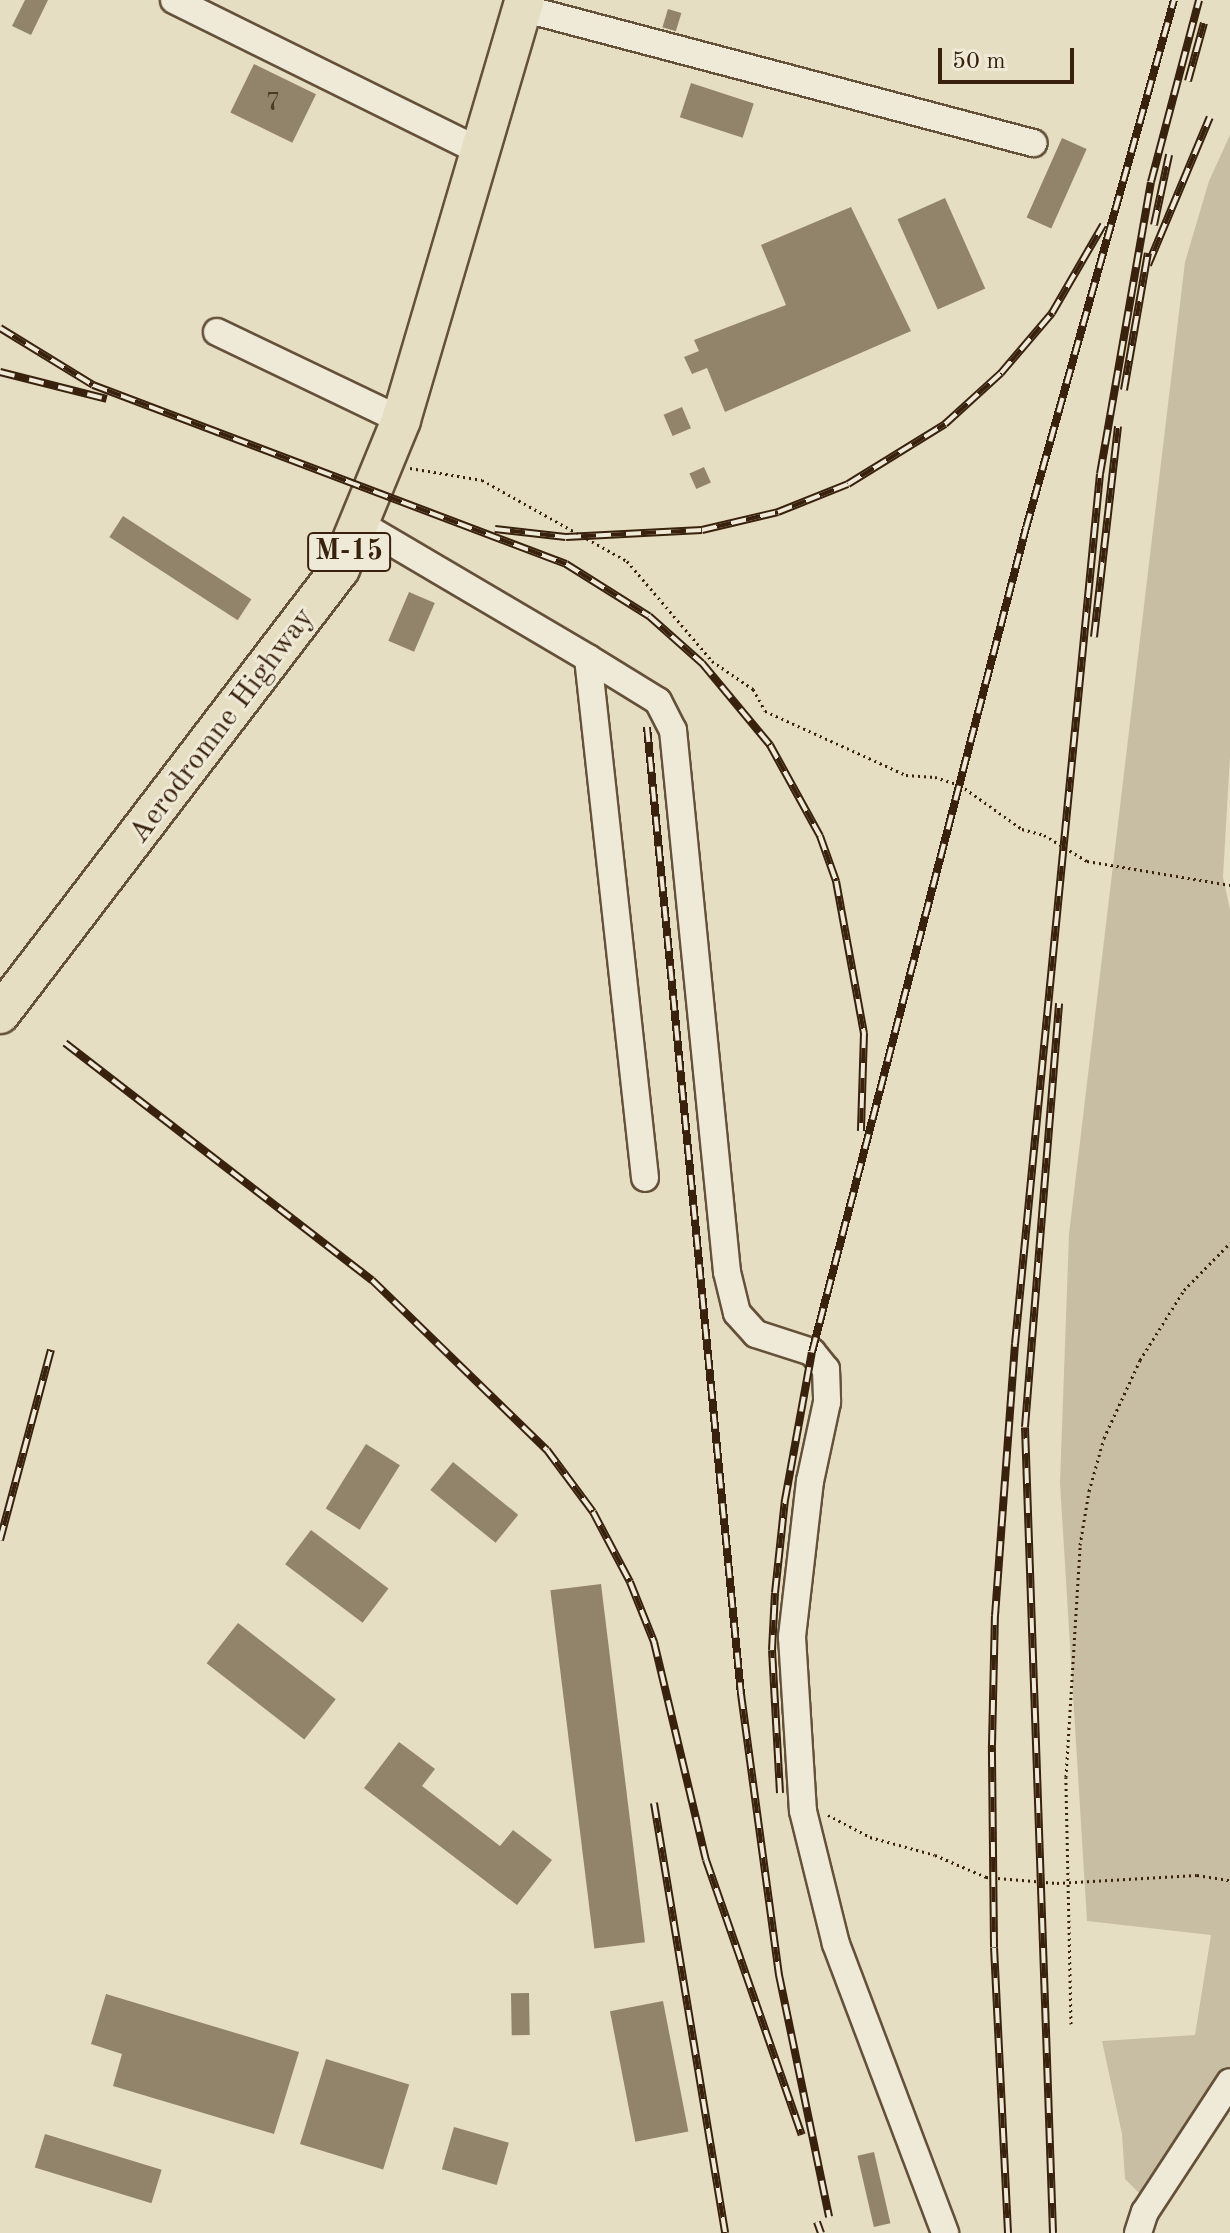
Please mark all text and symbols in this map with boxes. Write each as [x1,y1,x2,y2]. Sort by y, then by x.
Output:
scale bar [942,32,1078,82]
text: 50 m [952,50,1006,74]
house number: 7 [265,88,281,120]
road number: М-15 [307,528,391,576]
street label: Aerodromne Highway [122,601,322,851]

